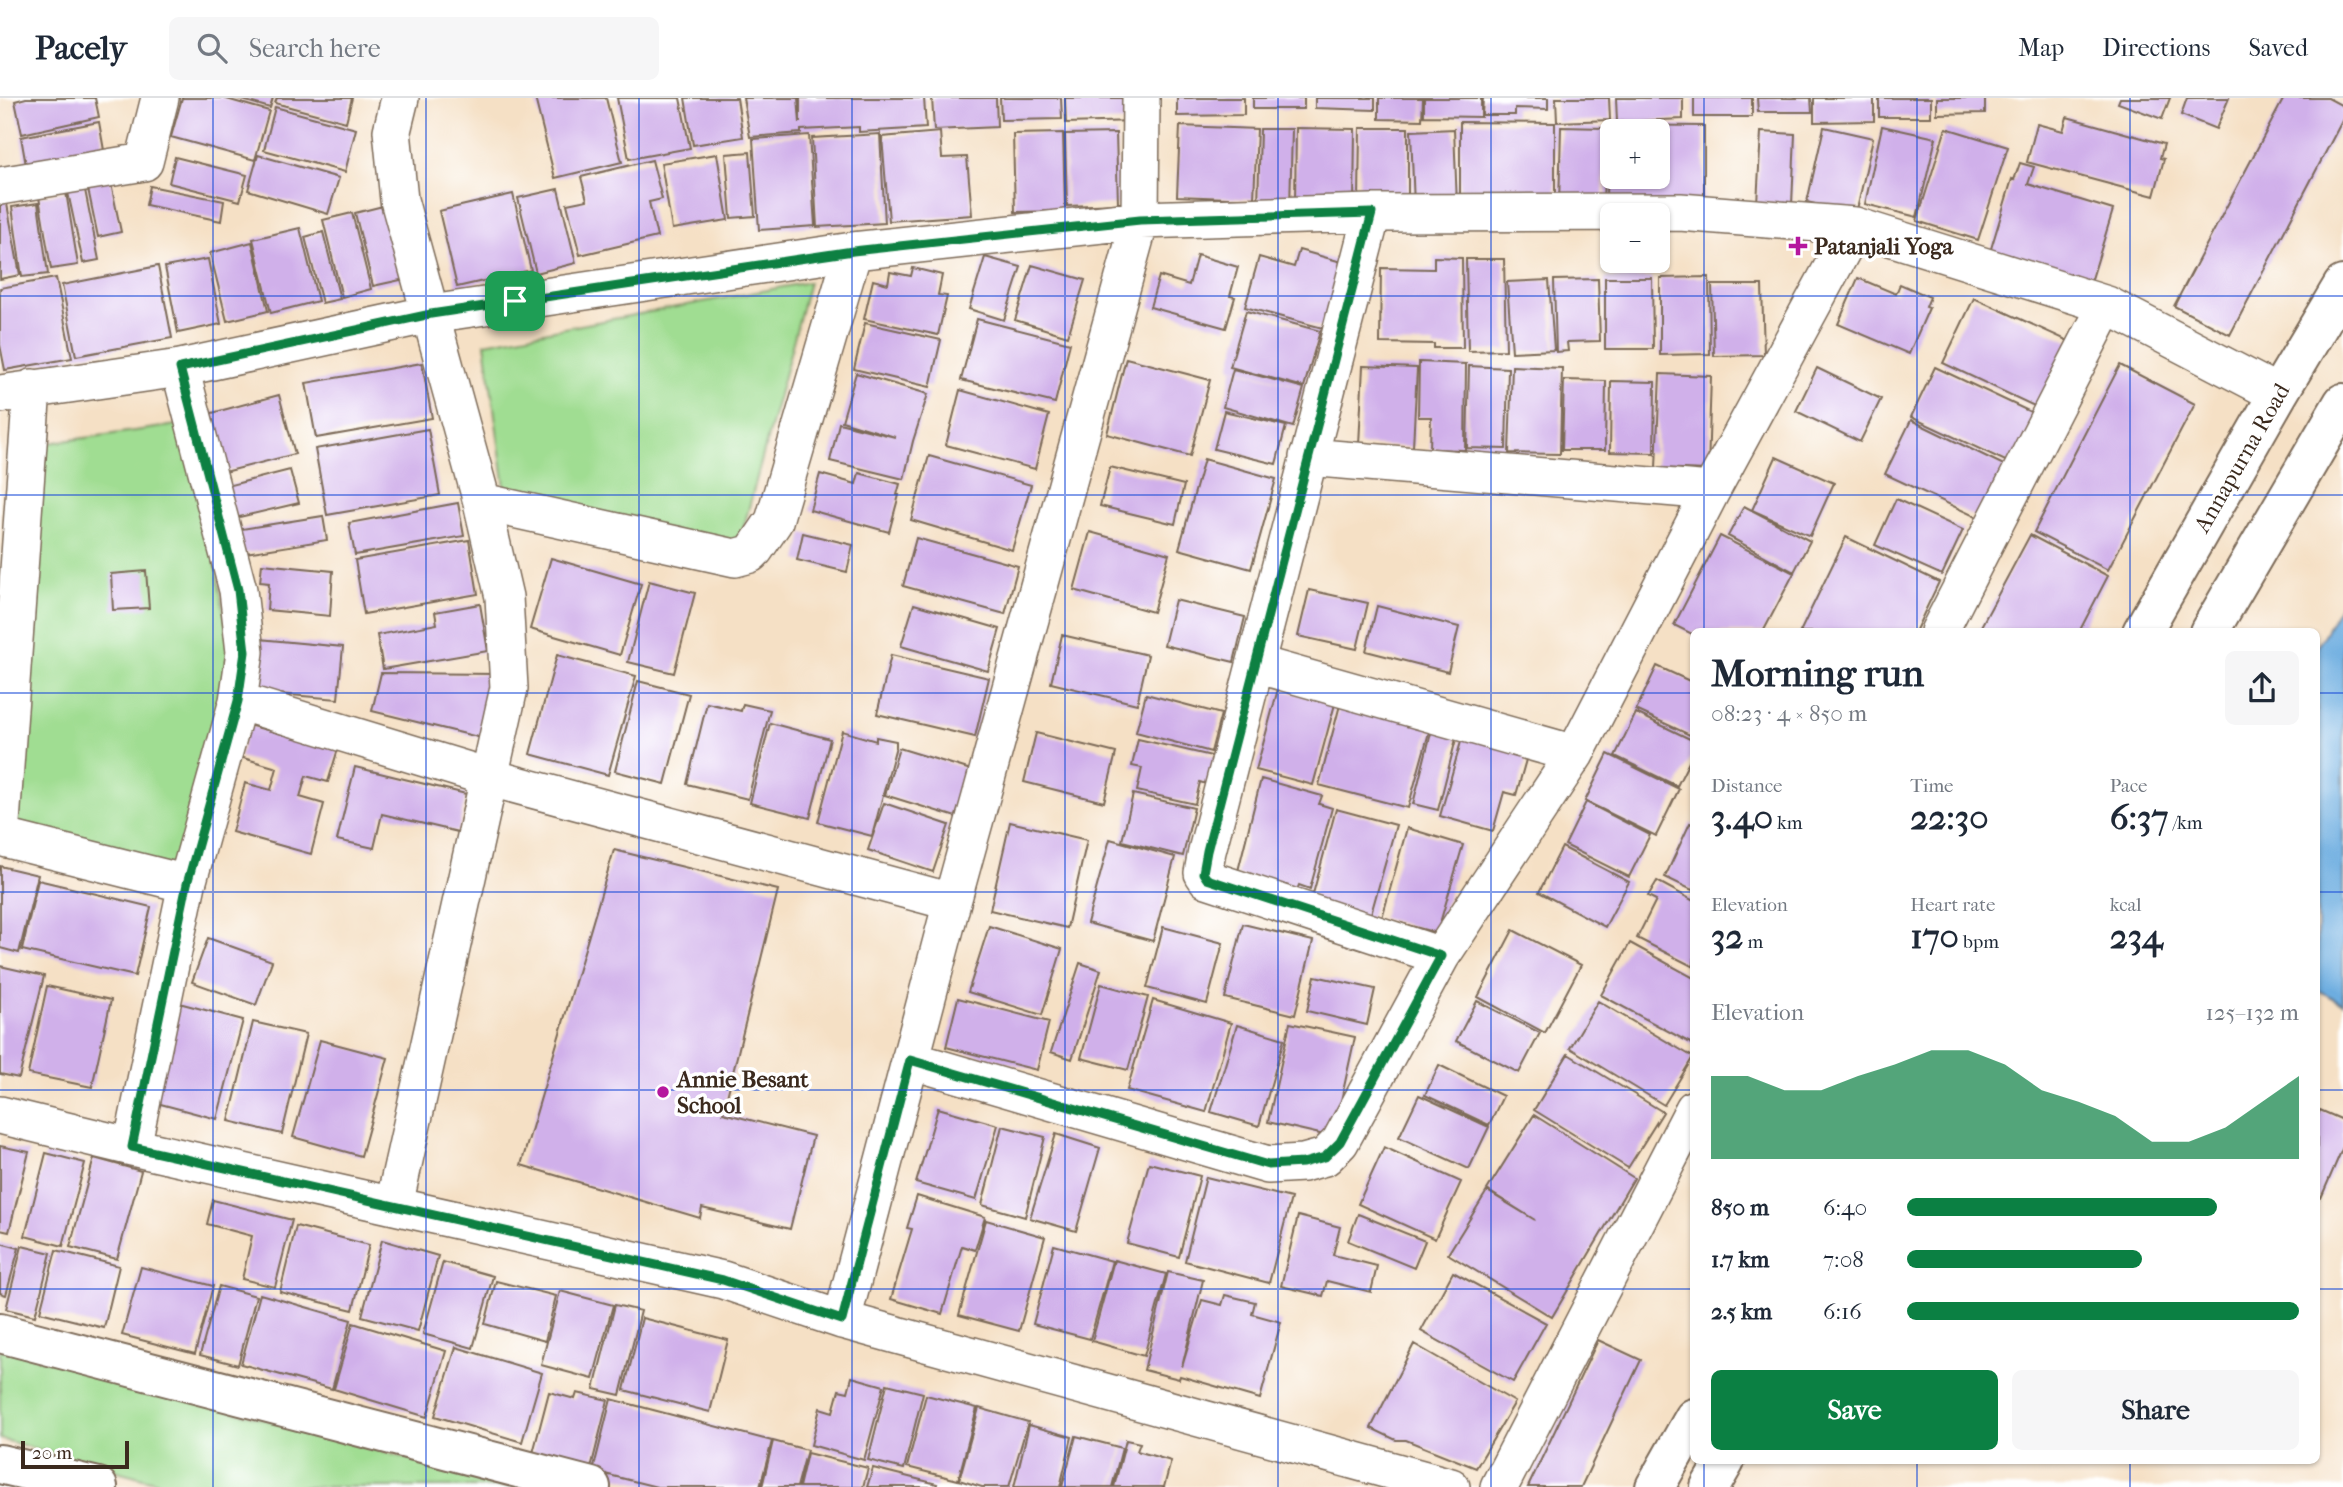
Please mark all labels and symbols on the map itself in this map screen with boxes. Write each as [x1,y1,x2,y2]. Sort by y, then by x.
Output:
place label: Patanjali Yoga [1814,233,1955,260]
marker: Patanjali Yoga [1788,236,1808,256]
pin [485,271,545,331]
street label: Annapurna Road [2188,378,2296,538]
place label: Annie Besant School [675,1066,809,1119]
marker: Annie Besant School [655,1084,671,1100]
scale bar [21,1438,130,1470]

